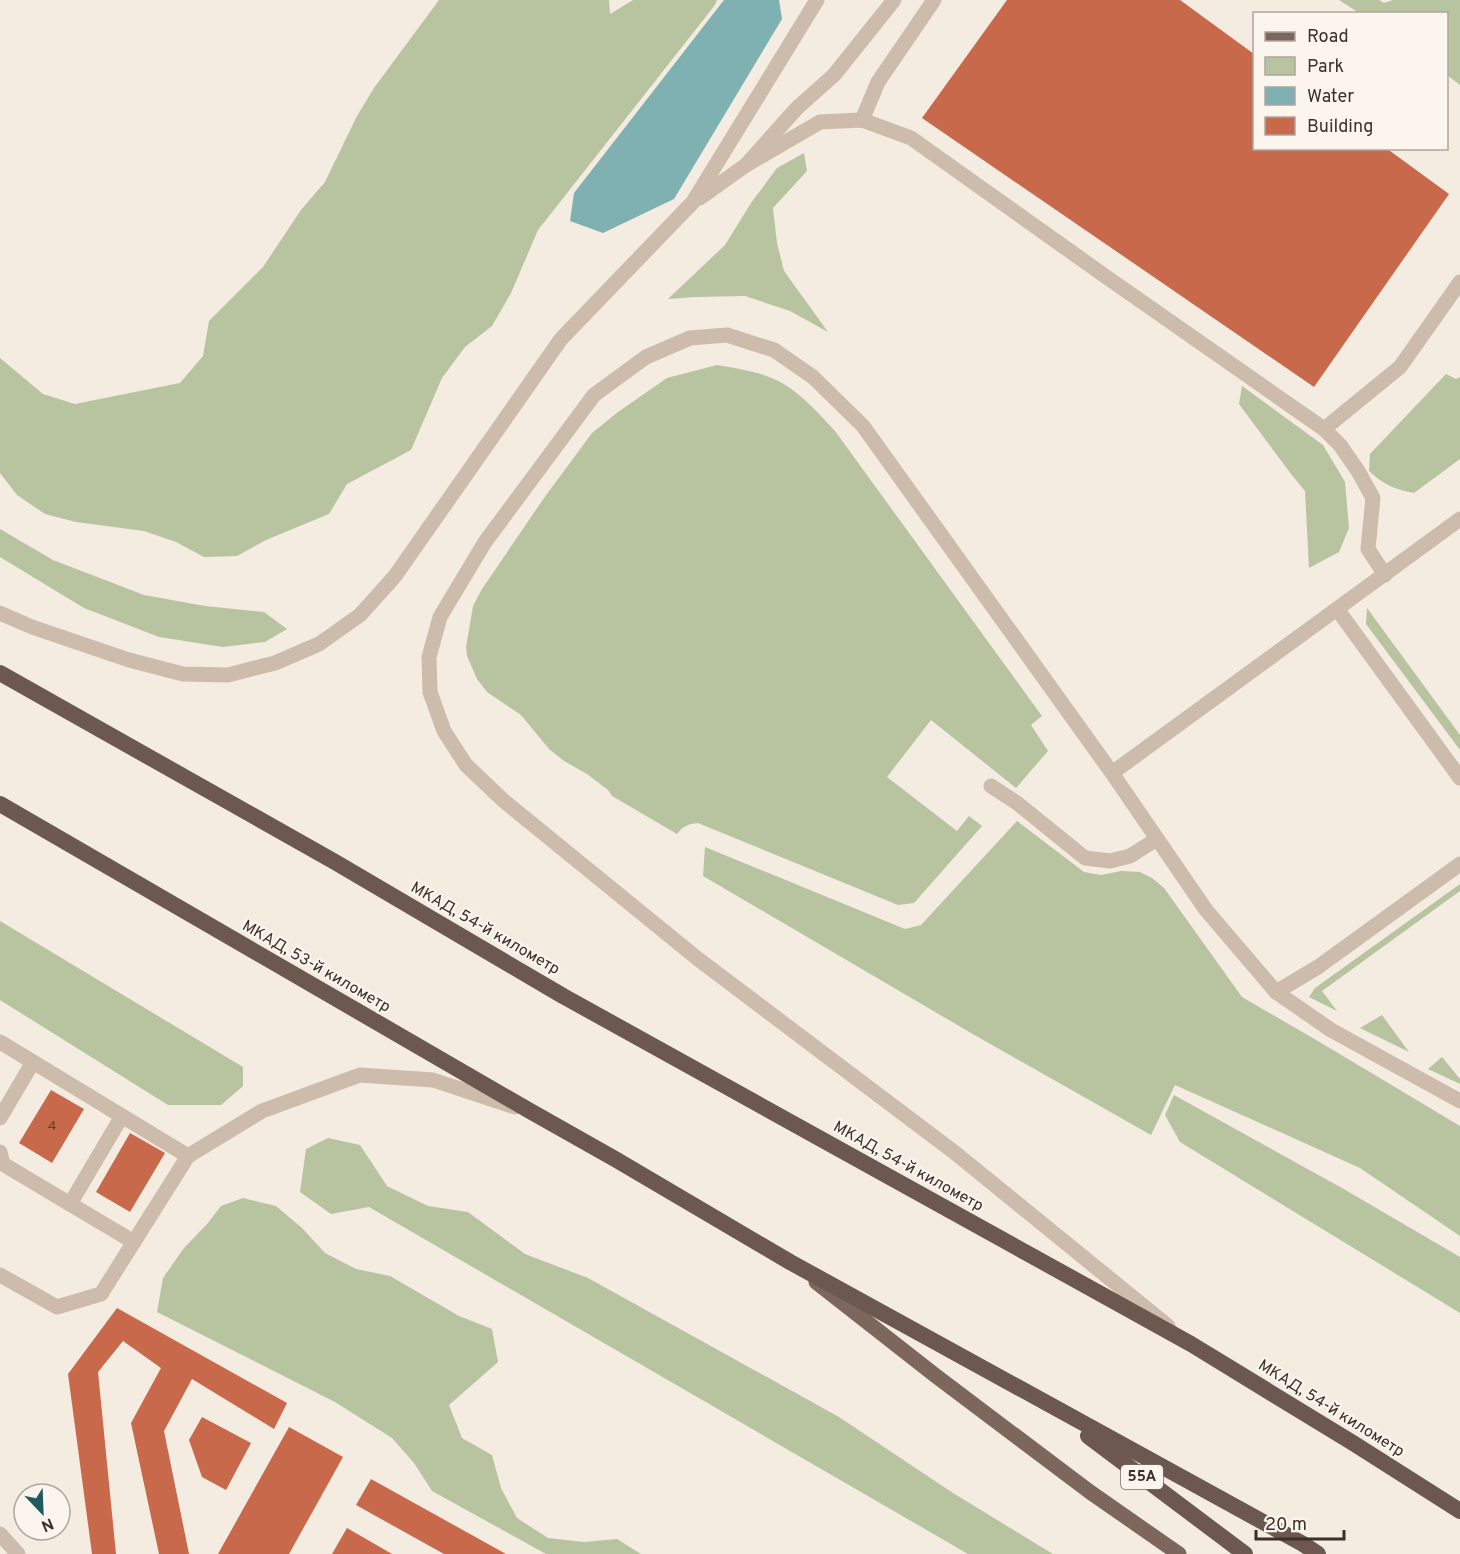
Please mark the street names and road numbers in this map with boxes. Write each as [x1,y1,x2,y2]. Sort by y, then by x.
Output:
street label: МКАД, 54-й километр [407,878,563,980]
street label: МКАД, 53-й километр [238,916,394,1018]
street label: МКАД, 54-й километр [829,1117,987,1217]
street label: МКАД, 54-й километр [1254,1356,1408,1462]
road number: 55А [1121,1465,1163,1489]

